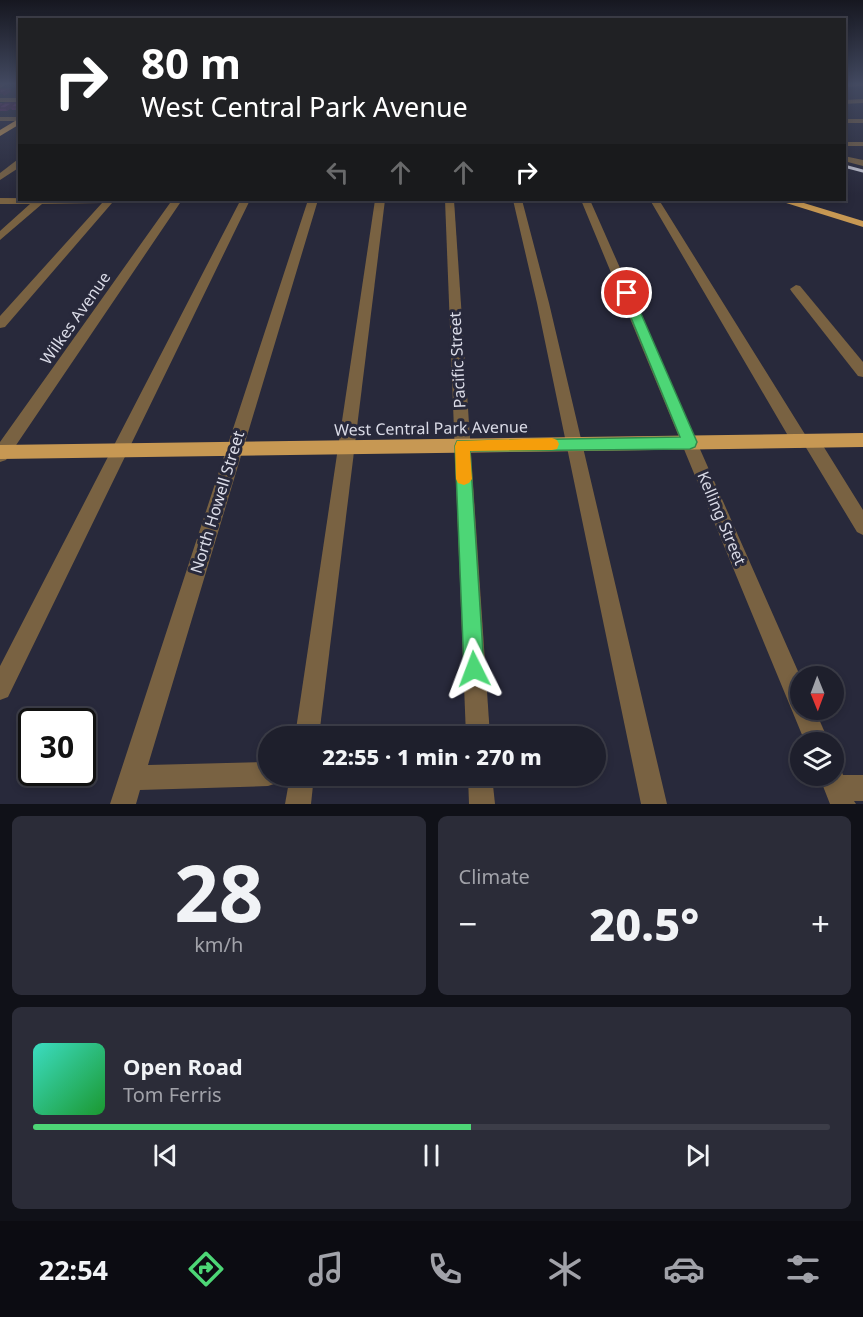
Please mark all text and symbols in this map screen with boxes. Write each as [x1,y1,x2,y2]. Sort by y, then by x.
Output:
text: 80 m [141,34,241,91]
icon: right [42,42,120,120]
text: West Central Park Avenue [141,88,468,125]
icon: left [321,156,354,189]
icon: ahead [384,156,417,189]
icon: ahead [447,156,480,189]
icon: right [510,156,543,189]
street label: Wilkes Avenue [35,267,115,369]
pin [601,267,652,318]
icon: arrive [610,276,643,309]
street label: Pacific Street [443,311,471,409]
street label: West Central Park Avenue [334,415,528,441]
street label: North Howell Street [185,428,249,576]
street label: Kelling Street [692,468,752,568]
position arrow [442,637,506,701]
north arrow [790,666,844,720]
map controls [790,666,844,786]
speed limit sign: 30 [18,708,96,786]
button: layers [790,732,844,786]
text: 22:55 · 1 min · 270 m [322,741,542,771]
text: 28 [174,839,263,945]
text: Climate [459,863,530,890]
text: 20.5° [589,893,699,954]
text: − [459,901,477,946]
text: + [811,901,830,946]
text: km/h [194,931,243,958]
text: Open Road [123,1051,243,1081]
text: Tom Ferris [123,1081,222,1108]
icon: previous [149,1139,182,1172]
icon: pause [415,1139,448,1172]
icon: next [681,1139,714,1172]
icon: directions [185,1248,227,1290]
icon: music [305,1248,347,1290]
icon: phone [424,1248,466,1290]
icon: climate [544,1248,586,1290]
icon: car [663,1248,705,1290]
icon: filters [782,1248,824,1290]
text: 22:54 [39,1251,108,1288]

